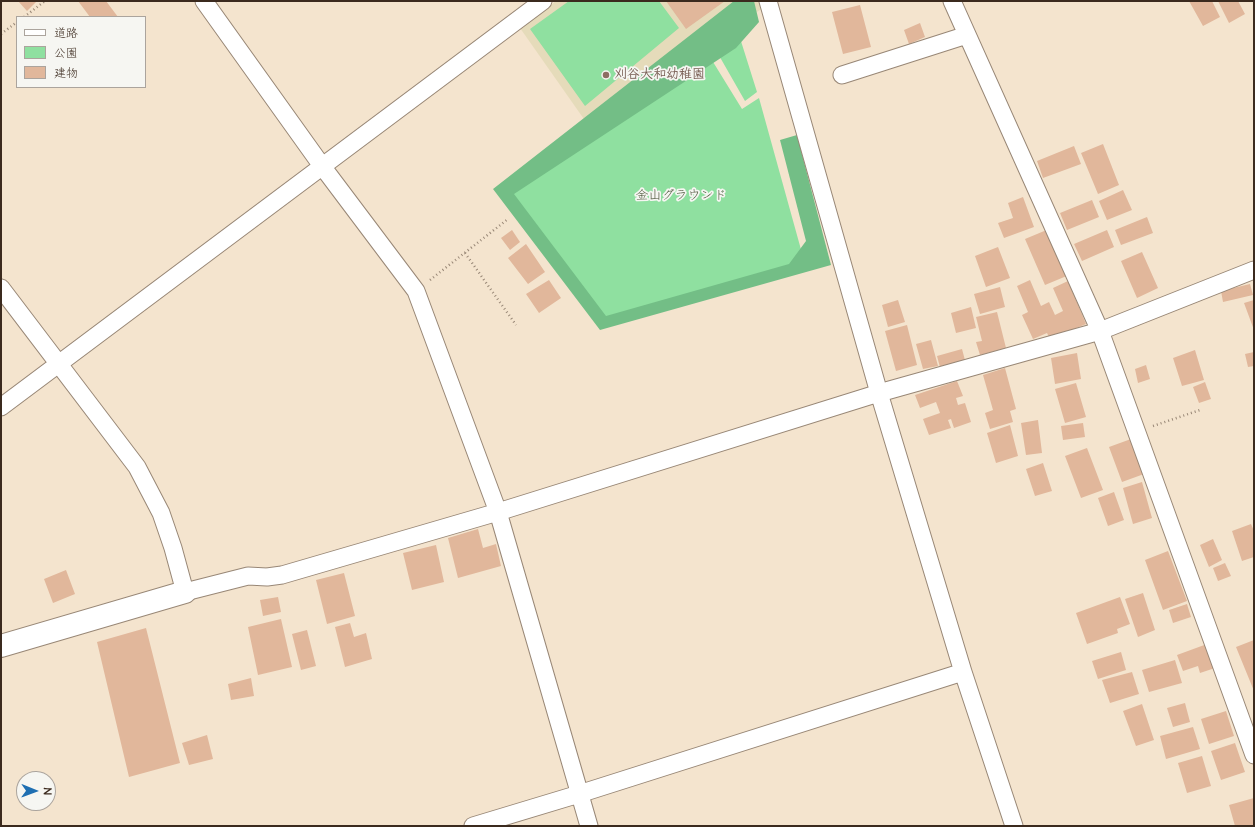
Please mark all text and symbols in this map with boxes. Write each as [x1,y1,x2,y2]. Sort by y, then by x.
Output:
legend [16,16,146,88]
text: 道路 [54,25,78,42]
text: 公園 [54,45,78,62]
text: 建物 [54,65,78,82]
place label: 刈谷大和幼稚園 [614,67,705,83]
marker: 刈谷大和幼稚園 [601,70,611,80]
park label: 金山グラウンド [636,188,726,204]
north arrow [16,771,56,811]
text: N [40,788,55,795]

